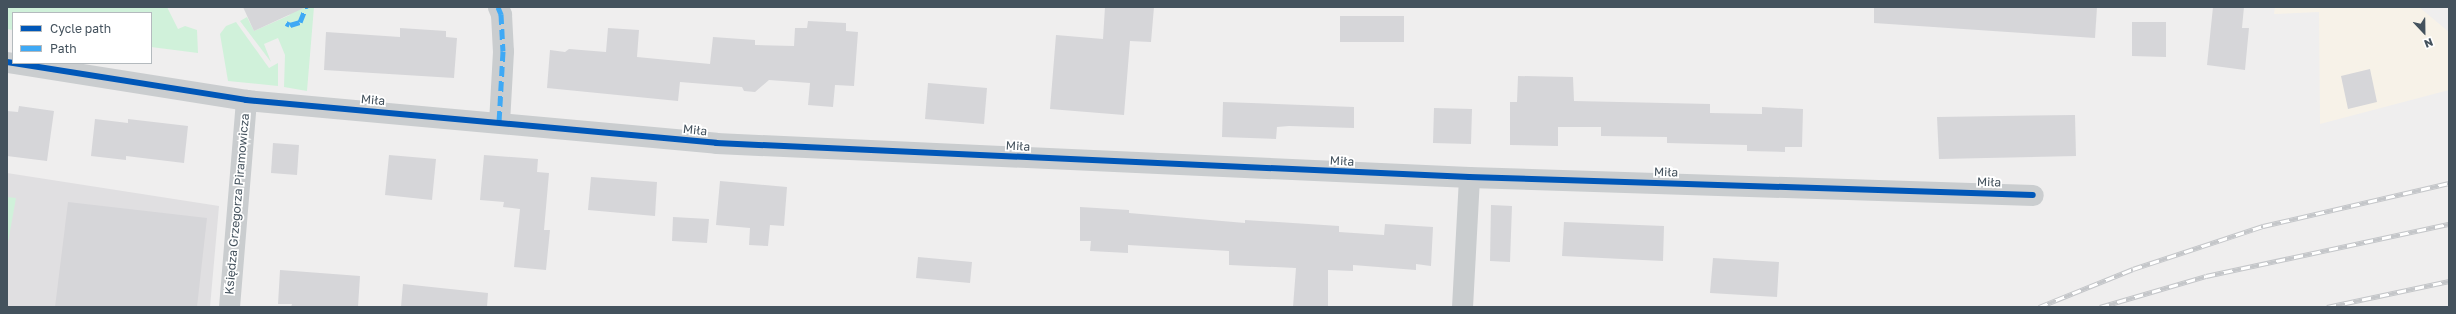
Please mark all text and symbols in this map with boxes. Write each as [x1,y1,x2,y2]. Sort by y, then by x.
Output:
legend [12,12,152,64]
north arrow [2404,12,2444,52]
text: Cycle path [50,21,111,36]
text: N [2422,36,2435,51]
text: Path [50,41,77,56]
street label: Miła [360,92,386,108]
street label: Księdza Grzegorza Piramowicza [222,113,252,295]
street label: Miła [682,122,708,138]
street label: Miła [1005,138,1031,154]
street label: Miła [1329,153,1355,169]
street label: Miła [1654,164,1678,180]
street label: Miła [1977,174,2001,190]

